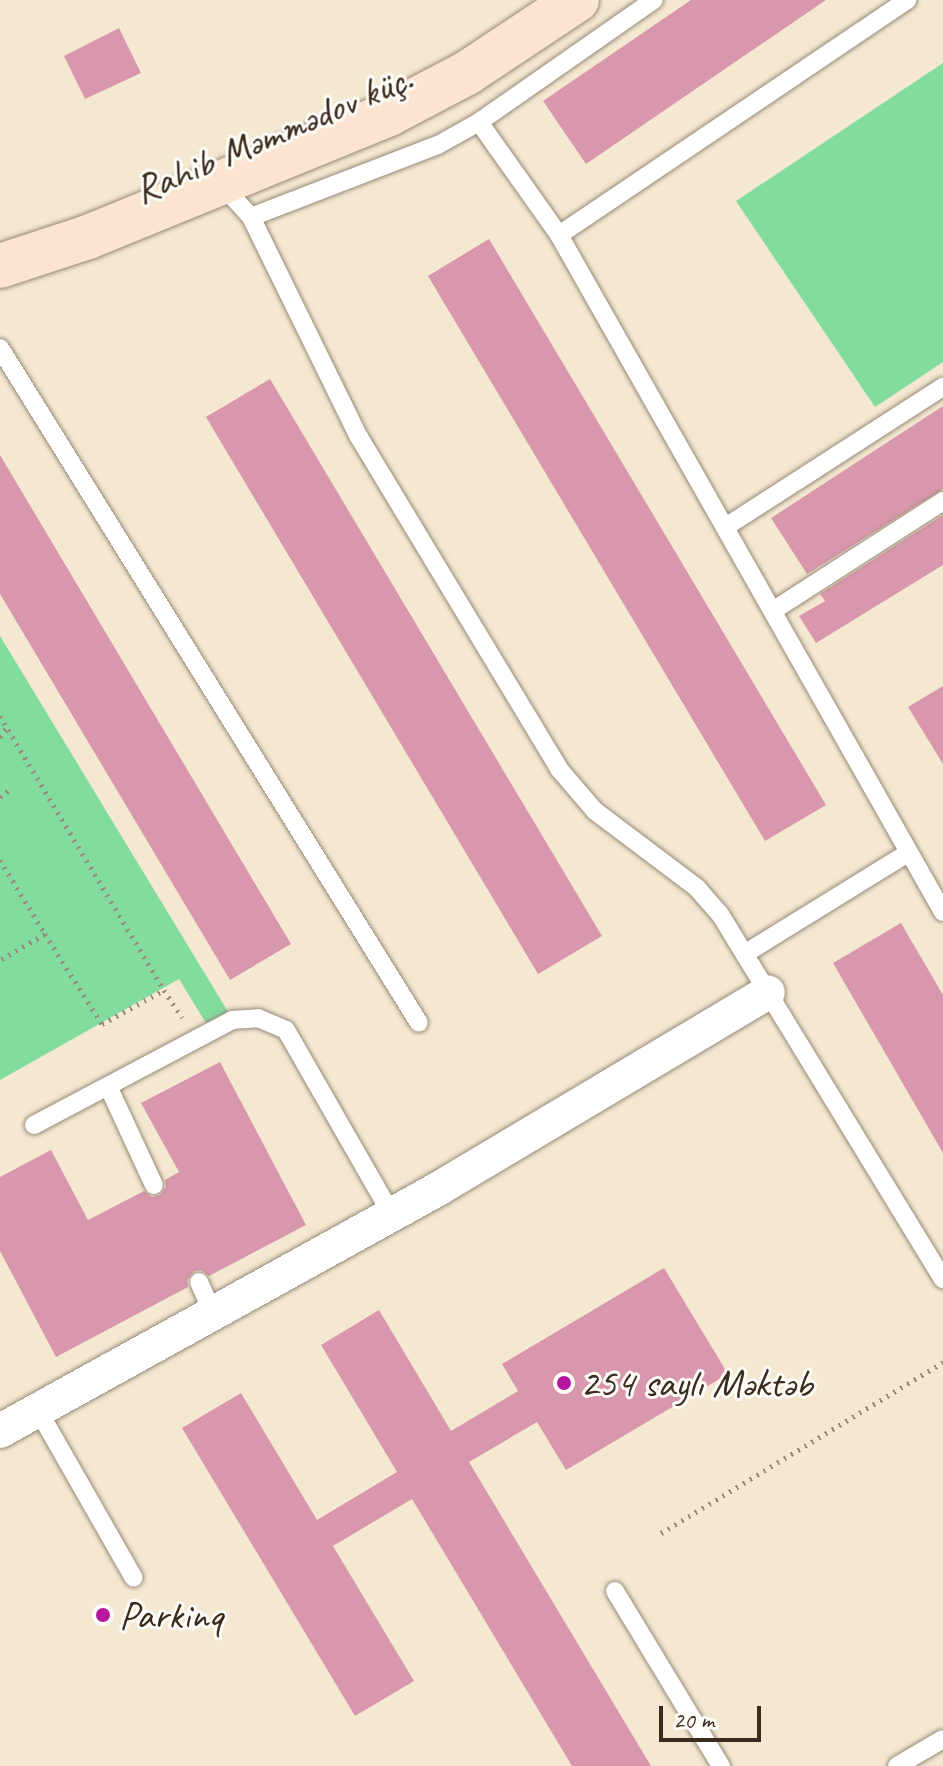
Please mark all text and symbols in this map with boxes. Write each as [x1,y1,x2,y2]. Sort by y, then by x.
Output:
street label: Rahib Məmmədov küç. [127,54,419,214]
place label: 254 saylı Məktəb [580,1359,812,1407]
marker: 254 saylı Məktəb [555,1374,573,1392]
place label: Parkinq [119,1591,223,1639]
marker: Parkinq [94,1606,112,1624]
scale bar [663,1690,765,1740]
text: 20 m [673,1705,714,1735]

